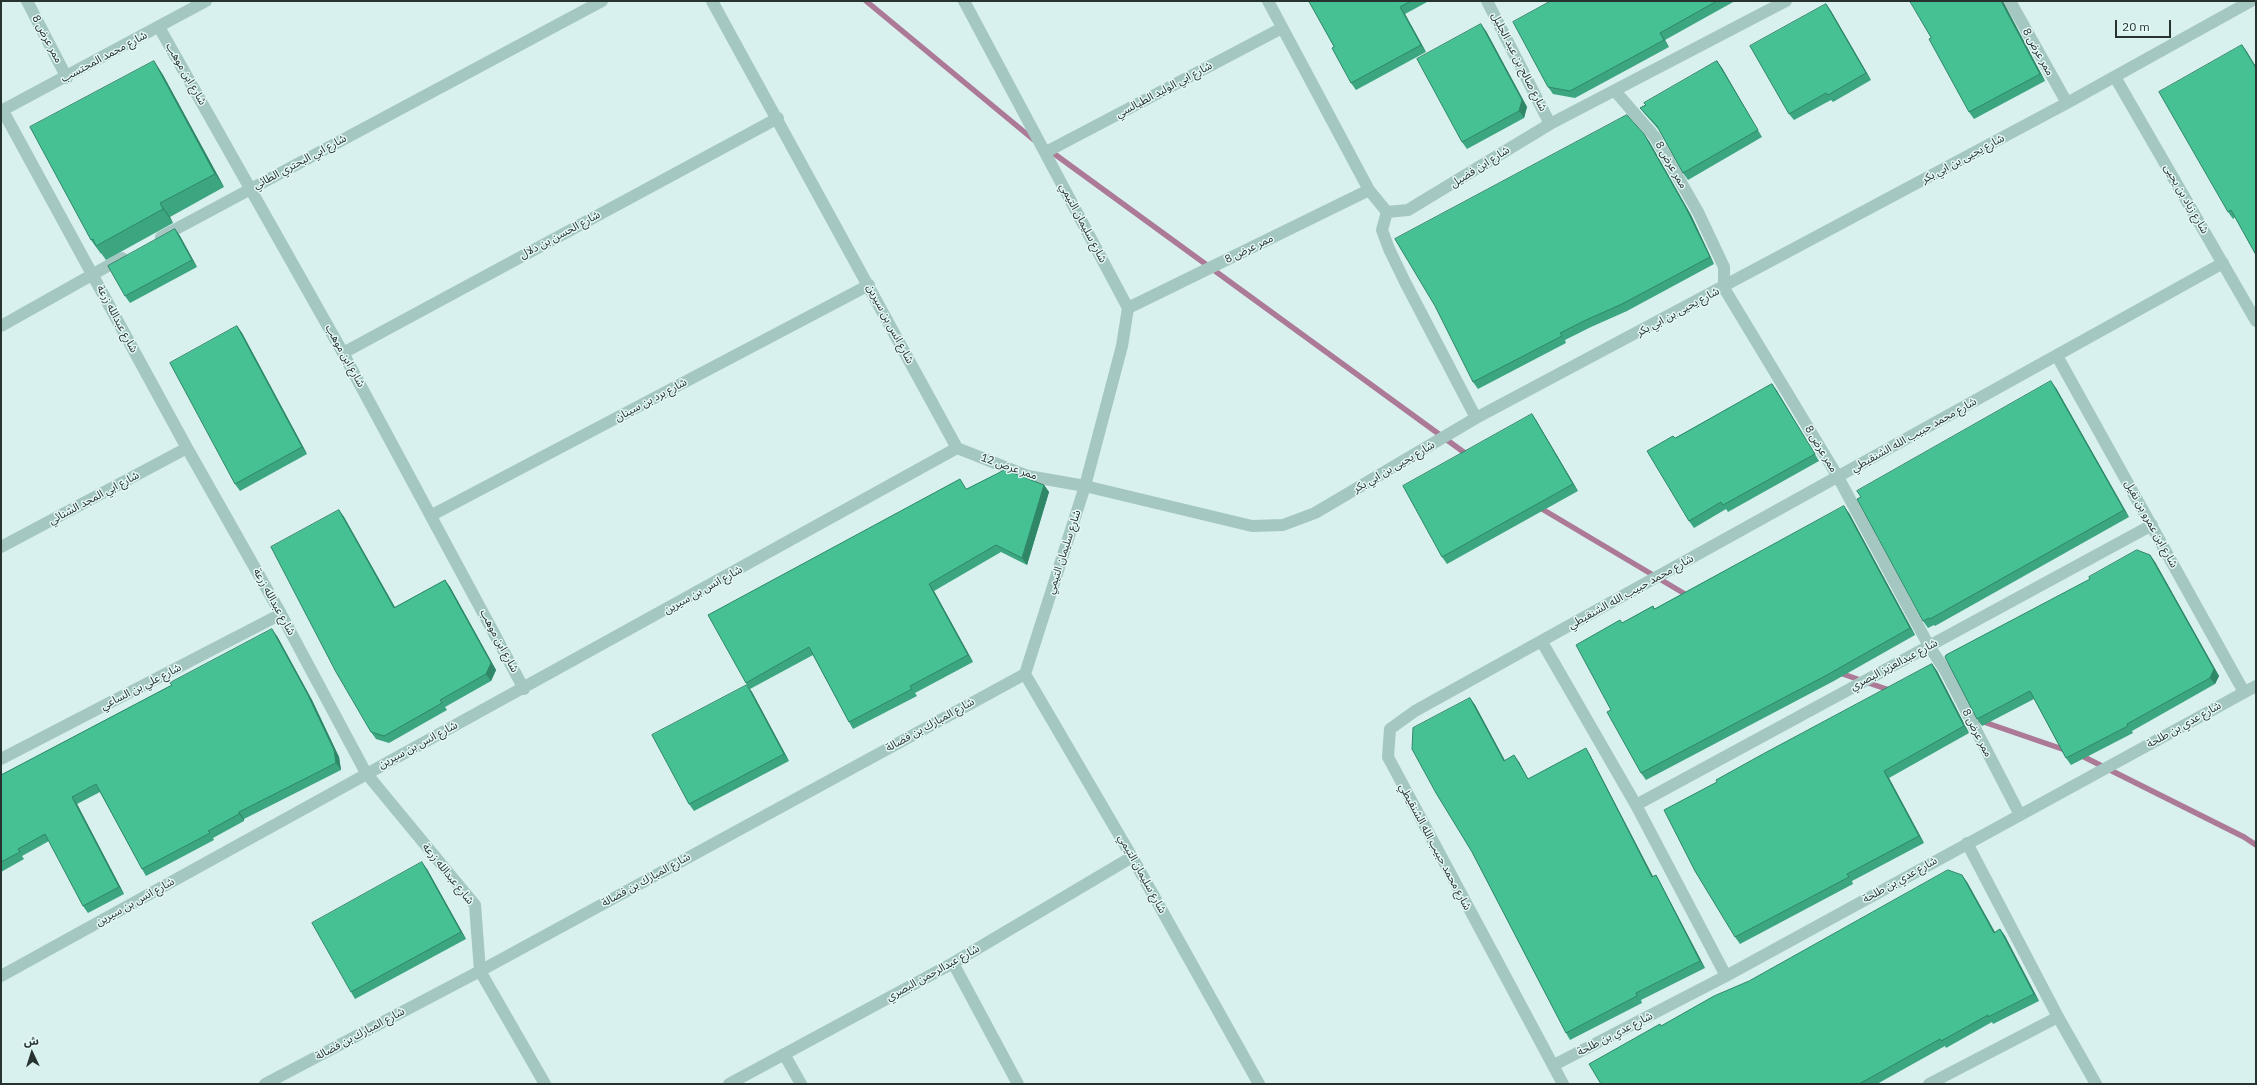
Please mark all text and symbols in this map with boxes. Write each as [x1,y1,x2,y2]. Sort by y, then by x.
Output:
street label: شارع صالح بن عبد الجليل [1488,10,1550,114]
scale bar [2117,12,2173,38]
street label: ممر عرض 8 [29,13,65,65]
text: 20 m [2122,19,2150,34]
street label: ممر عرض 8 [2020,26,2056,78]
street label: شارع محمد المحتسب [59,29,149,85]
street label: شارع ابن موهب [163,41,209,107]
street label: شارع ابي الوليد الطيالسي [1114,59,1214,121]
street label: شارع ابي البحتري الطائي [251,132,349,192]
street label: شارع يحيى بن ابي بكر [1919,132,2007,186]
street label: ممر عرض 8 [1652,139,1690,191]
street label: شارع ابن فضيل [1448,143,1512,191]
street label: شارع زياد بن يحيى [2161,162,2211,236]
street label: شارع سليمان التيمي [1057,181,1109,265]
street label: شارع الحسن بن دلال [517,208,603,262]
street label: ممر عرض 8 [1223,232,1275,266]
street label: شارع انس بن سيرين [864,282,916,366]
street label: شارع عبدالله زرعة [94,283,140,355]
street label: شارع يحيى بن ابي بكر [1634,285,1722,339]
street label: شارع ابن موهب [322,322,368,390]
street label: شارع برد بن سينان [613,375,689,425]
street label: شارع محمد حبيب الله الشنقيطي [1849,395,1979,475]
street label: ممر عرض 8 [1802,423,1840,475]
street label: شارع يحيى بن ابي بكر [1351,438,1437,496]
street label: ممر عرض 12 [979,451,1039,483]
street label: شارع ابي المجد الشنائي [47,469,141,527]
street label: شارع ابن عمرو بن نفيل [2121,478,2181,570]
street label: شارع سليمان التيمي [1044,508,1084,596]
street label: شارع محمد حبيب الله الشنقيطي [1566,552,1696,632]
street label: شارع انس بن سيرين [661,563,745,617]
street label: شارع عبدالله زرعة [250,566,298,638]
street label: شارع ابن موهب [477,607,521,675]
street label: شارع عبدالعزيز البصري [1848,636,1940,694]
street label: شارع علي بن الساعي [98,661,184,713]
street label: شارع المبارك بن فضالة [883,695,977,755]
street label: شارع عدي بن طلحة [2144,699,2224,751]
street label: ممر عرض 8 [1959,707,1995,759]
street label: شارع انس بن سيرين [376,719,460,771]
street label: شارع محمد حبيب الله الشنقيطي [1396,781,1474,913]
street label: شارع سليمان التيمي [1115,832,1169,916]
street label: شارع عبدالله زرعة [419,841,477,907]
street label: شارع المبارك بن فضالة [599,850,693,910]
street label: شارع عدي بن طلحة [1860,854,1940,906]
street label: شارع انس بن سيرين [93,875,177,929]
street label: شارع عبدالرحمن البصري [884,942,982,1004]
street label: شارع المبارك بن فضالة [313,1005,407,1063]
street label: شارع عدي بن طلحة [1575,1009,1655,1059]
north arrow [12,1033,52,1073]
text: ش [23,1034,39,1049]

